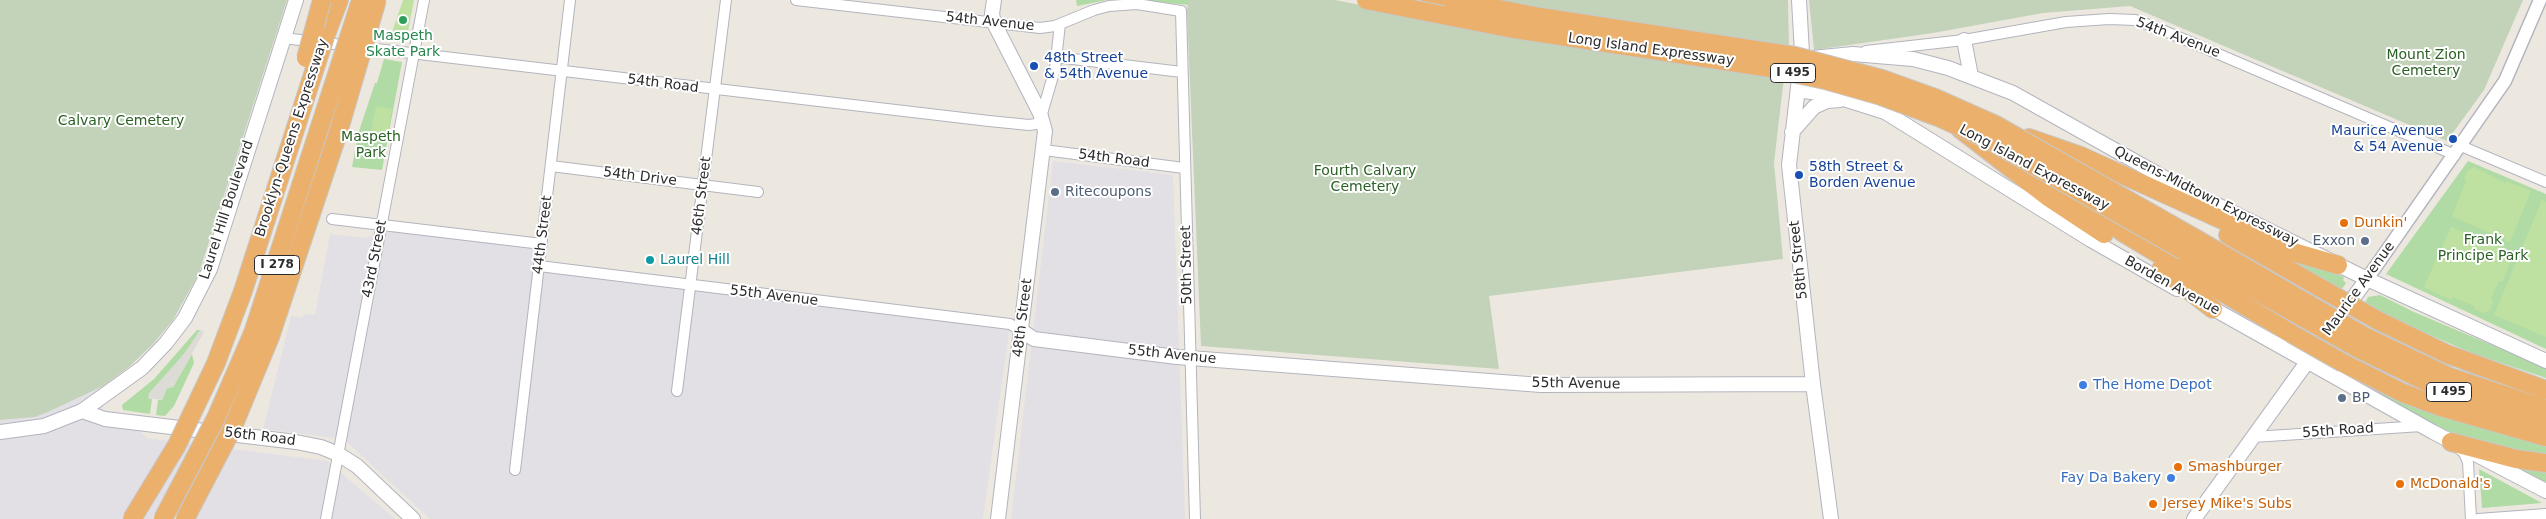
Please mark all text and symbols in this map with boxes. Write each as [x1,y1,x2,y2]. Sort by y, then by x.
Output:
street label: 54th Avenue [945,9,1035,35]
marker: Maspeth Skate Park [397,14,409,26]
street label: 54th Avenue [2134,14,2222,62]
place label: Maspeth Skate Park [366,28,440,60]
street label: Long Island Expressway [1567,30,1735,70]
street label: Brooklyn-Queens Expressway [252,37,332,239]
park label: Mount Zion Cemetery [2386,47,2466,80]
place label: 48th Street & 54th Avenue [1044,50,1148,82]
marker: 48th Street & 54th Avenue [1028,60,1040,72]
road number: I 495 [1770,64,1816,82]
street label: 54th Road [626,71,700,97]
park label: Calvary Cemetery [58,113,184,129]
street label: Long Island Expressway [1956,121,2112,215]
place label: Maurice Avenue & 54 Avenue [2331,123,2443,156]
park label: Maspeth Park [341,129,401,162]
marker: Maurice Avenue & 54 Avenue [2447,133,2459,145]
street label: Laurel Hill Boulevard [197,138,257,282]
street label: Queens-Midtown Expressway [2111,143,2301,251]
street label: 54th Road [1077,146,1151,172]
street label: 46th Street [689,156,715,236]
place label: 58th Street & Borden Avenue [1809,159,1916,192]
park label: Fourth Calvary Cemetery [1314,163,1416,196]
street label: 54th Drive [602,164,678,190]
marker: 58th Street & Borden Avenue [1793,169,1805,181]
place label: Ritecoupons [1065,184,1151,200]
marker: Ritecoupons [1049,186,1061,198]
street label: 44th Street [530,195,556,275]
place label: Dunkin' [2354,215,2407,231]
marker: Dunkin' [2338,217,2350,229]
street label: 43rd Street [359,219,391,299]
street label: 58th Street [1787,220,1811,300]
street label: 50th Street [1178,225,1196,305]
park label: Frank Principe Park [2438,232,2528,264]
place label: Exxon [2313,233,2355,249]
marker: Exxon [2359,235,2371,247]
street label: Maurice Avenue [2319,239,2399,339]
place label: Laurel Hill [660,252,730,268]
street label: Borden Avenue [2121,253,2223,319]
marker: Laurel Hill [644,254,656,266]
road number: I 278 [254,256,300,274]
street label: 48th Street [1010,278,1036,358]
street label: 55th Avenue [729,282,819,310]
street label: 55th Avenue [1127,342,1217,368]
street label: 55th Avenue [1532,375,1620,393]
place label: The Home Depot [2093,377,2212,393]
marker: The Home Depot [2077,379,2089,391]
road number: I 495 [2426,382,2472,402]
place label: BP [2352,390,2370,406]
marker: BP [2336,392,2348,404]
street label: 55th Road [2302,420,2374,442]
street label: 56th Road [223,424,297,450]
place label: Smashburger [2188,459,2282,475]
marker: Smashburger [2172,461,2184,473]
place label: Fay Da Bakery [2061,470,2161,486]
marker: Fay Da Bakery [2165,472,2177,484]
place label: McDonald's [2410,476,2490,492]
marker: McDonald's [2394,478,2406,490]
place label: Jersey Mike's Subs [2163,496,2292,512]
marker: Jersey Mike's Subs [2147,498,2159,510]

